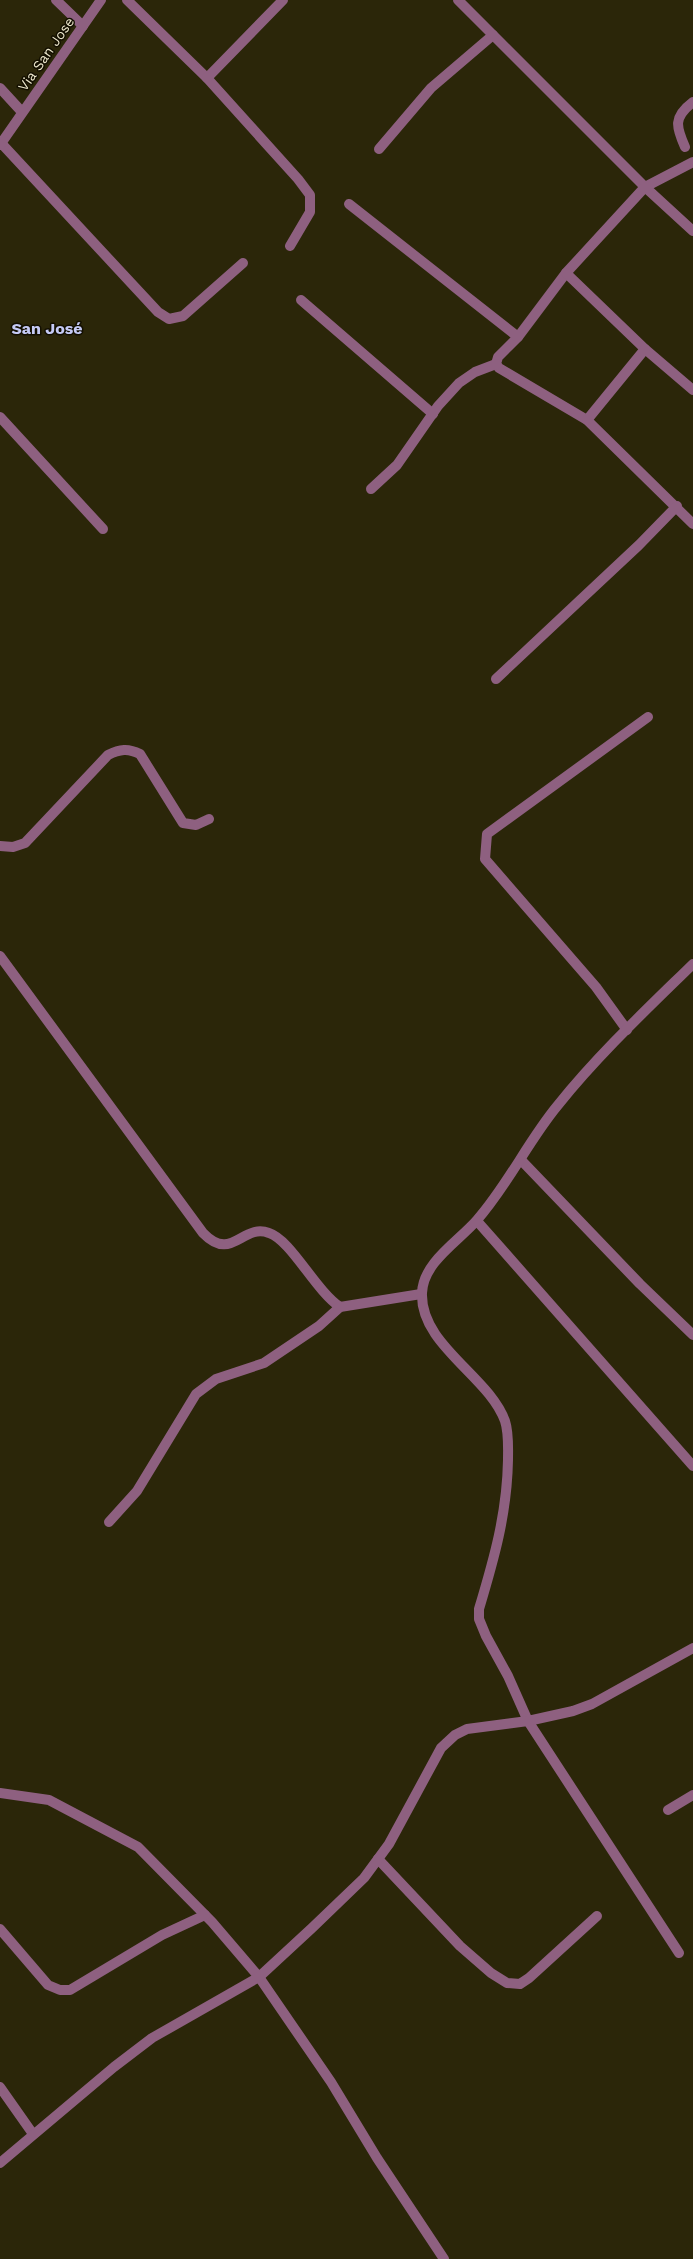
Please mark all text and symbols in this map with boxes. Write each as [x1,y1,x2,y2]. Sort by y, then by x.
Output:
street label: Via San Jose [15,14,77,94]
district label: San José [12,319,82,338]

